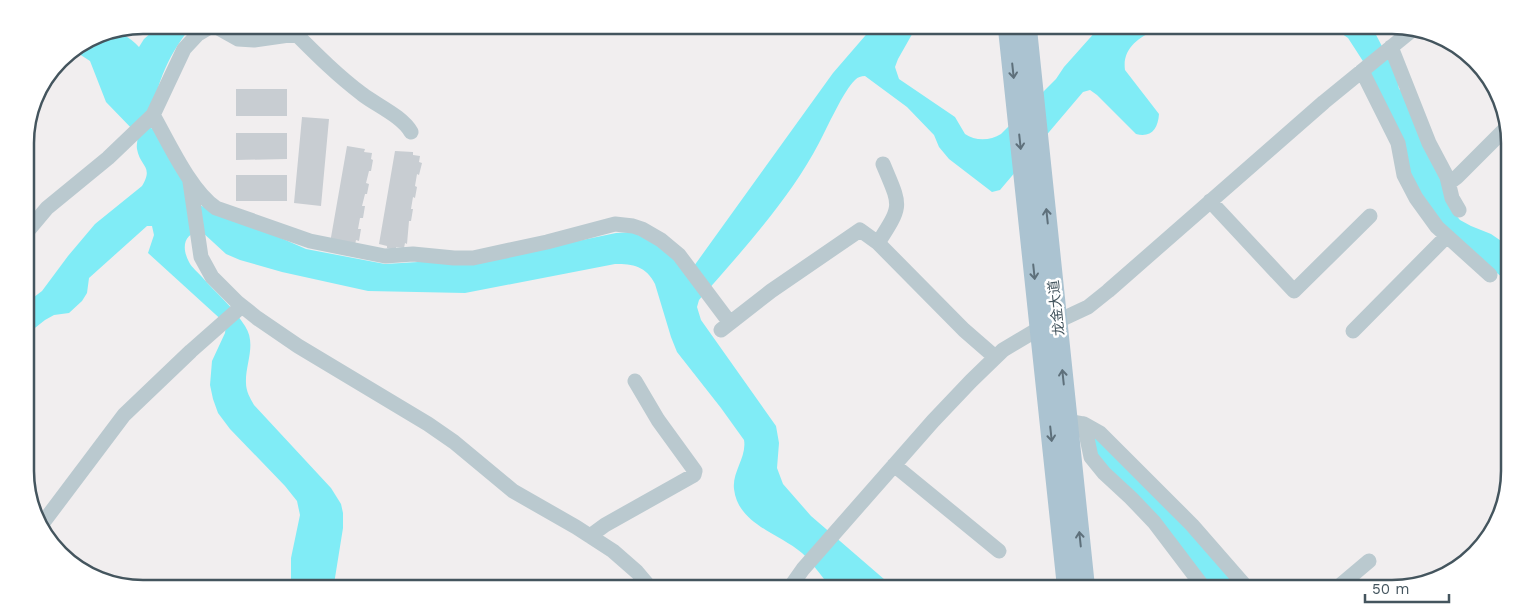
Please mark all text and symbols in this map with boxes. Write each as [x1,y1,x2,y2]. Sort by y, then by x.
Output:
one-way arrow [1008,63,1018,79]
one-way arrow [1015,134,1025,150]
one-way arrow [1042,208,1051,224]
one-way arrow [1029,264,1039,280]
street label: 龙金大道 [1045,279,1067,337]
one-way arrow [1058,369,1068,385]
one-way arrow [1046,425,1055,441]
one-way arrow [1075,531,1085,547]
scale bar [1365,572,1449,604]
text: 50 m [1372,580,1409,598]

